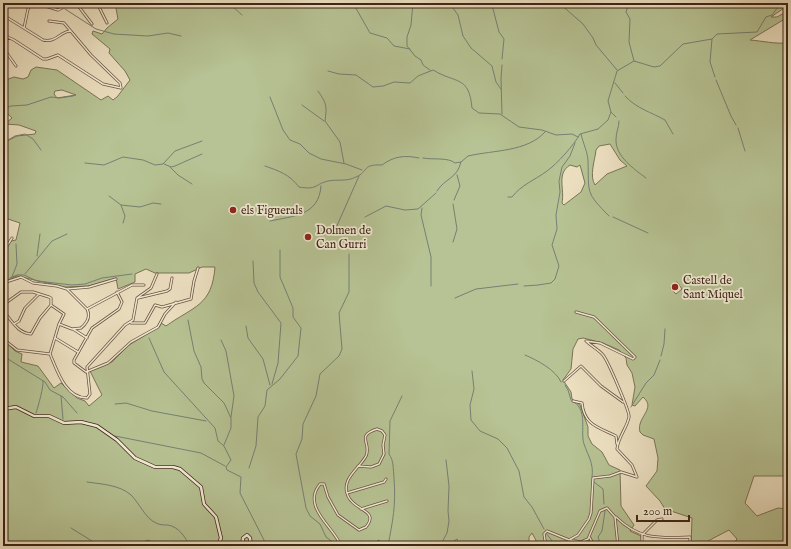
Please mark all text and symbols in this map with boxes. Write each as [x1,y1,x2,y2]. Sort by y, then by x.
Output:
place label: els Figuerals [241,203,303,218]
marker: els Figuerals [228,205,238,215]
place label: Dolmen de Can Gurri [316,223,371,252]
marker: Dolmen de Can Gurri [303,232,313,242]
place label: Castell de Sant Miquel [683,273,744,303]
marker: Castell de Sant Miquel [670,282,680,292]
scale bar [637,497,689,523]
text: 200 m [643,504,672,519]

